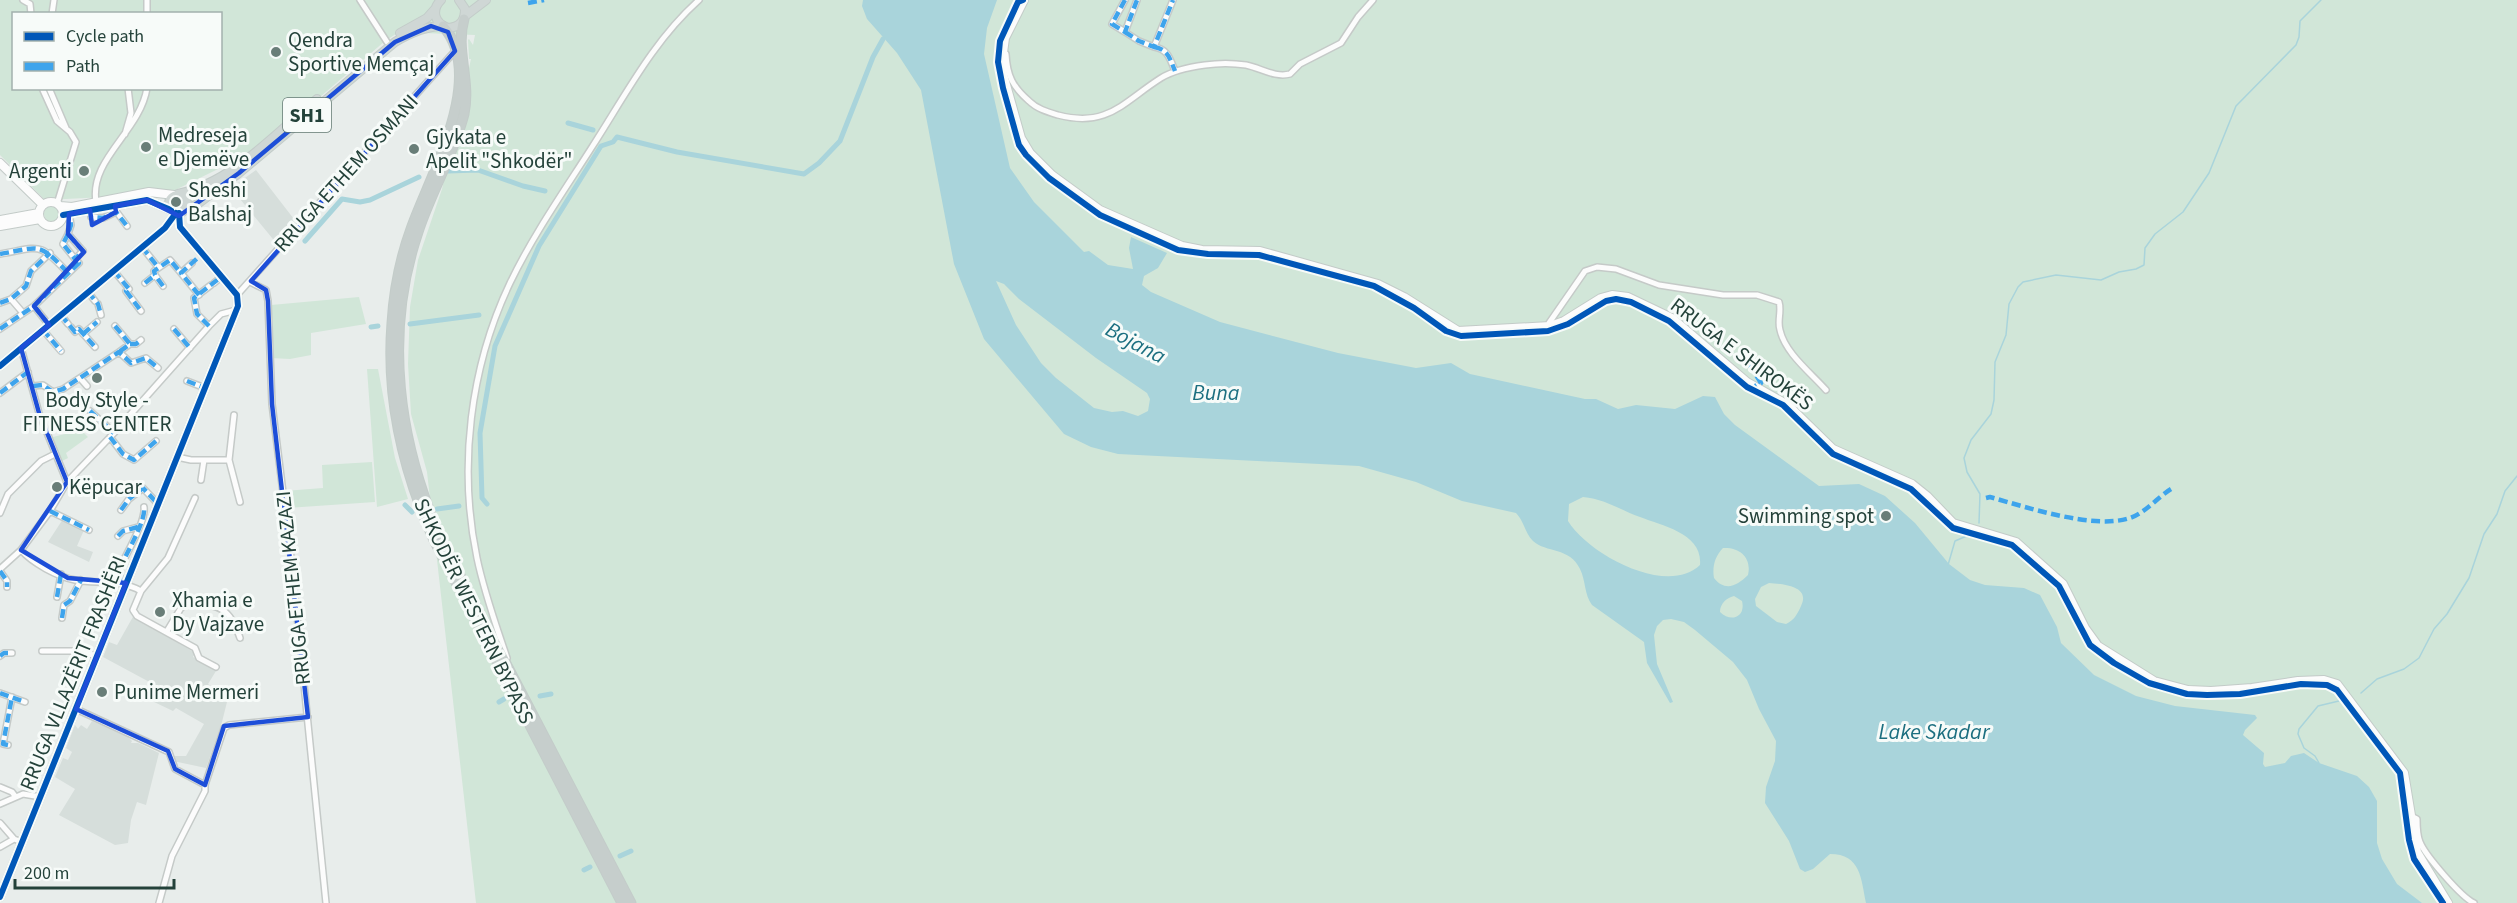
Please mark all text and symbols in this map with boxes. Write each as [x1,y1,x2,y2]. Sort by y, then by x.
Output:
legend [12,12,222,90]
text: Cycle path [66,24,144,49]
place label: Qendra Sportive Memçaj [288,25,434,79]
marker: Qendra Sportive Memçaj [269,45,283,59]
text: Path [66,54,100,79]
street label: RRUGA ETHEM OSMANI [267,87,425,259]
road number: SH1 [283,98,331,132]
place label: Medreseja e Djemëve [158,120,249,174]
place label: Gjykata e Apelit "Shkodër" [426,122,572,176]
marker: Medreseja e Djemëve [139,140,153,154]
marker: Gjykata e Apelit "Shkodër" [407,142,421,156]
place label: Argenti [9,156,72,186]
marker: Argenti [77,164,91,178]
place label: Sheshi Balshaj [188,175,252,229]
marker: Sheshi Balshaj [169,195,183,209]
street label: RRUGA E SHIROKËS [1664,290,1820,418]
water label: Bojana [1100,314,1172,372]
marker: Body Style - FITNESS CENTER [90,371,104,385]
water label: Buna [1192,377,1240,409]
place label: Body Style - FITNESS CENTER [22,385,172,439]
place label: Këpucar [69,472,142,502]
marker: Këpucar [50,480,64,494]
street label: RRUGA ETHEM KAZAZI [268,489,318,687]
street label: SHKODËR WESTERN BYPASS [406,493,542,729]
place label: Swimming spot [1738,501,1874,531]
marker: Swimming spot [1879,509,1893,523]
street label: RRUGA VLLAZËRIT FRASHËRI [12,551,134,795]
place label: Xhamia e Dy Vajzave [172,585,264,639]
marker: Xhamia e Dy Vajzave [153,605,167,619]
place label: Punime Mermeri [114,677,259,707]
marker: Punime Mermeri [95,685,109,699]
water label: Lake Skadar [1879,716,1991,748]
scale bar [15,852,174,890]
text: 200 m [24,861,69,886]

